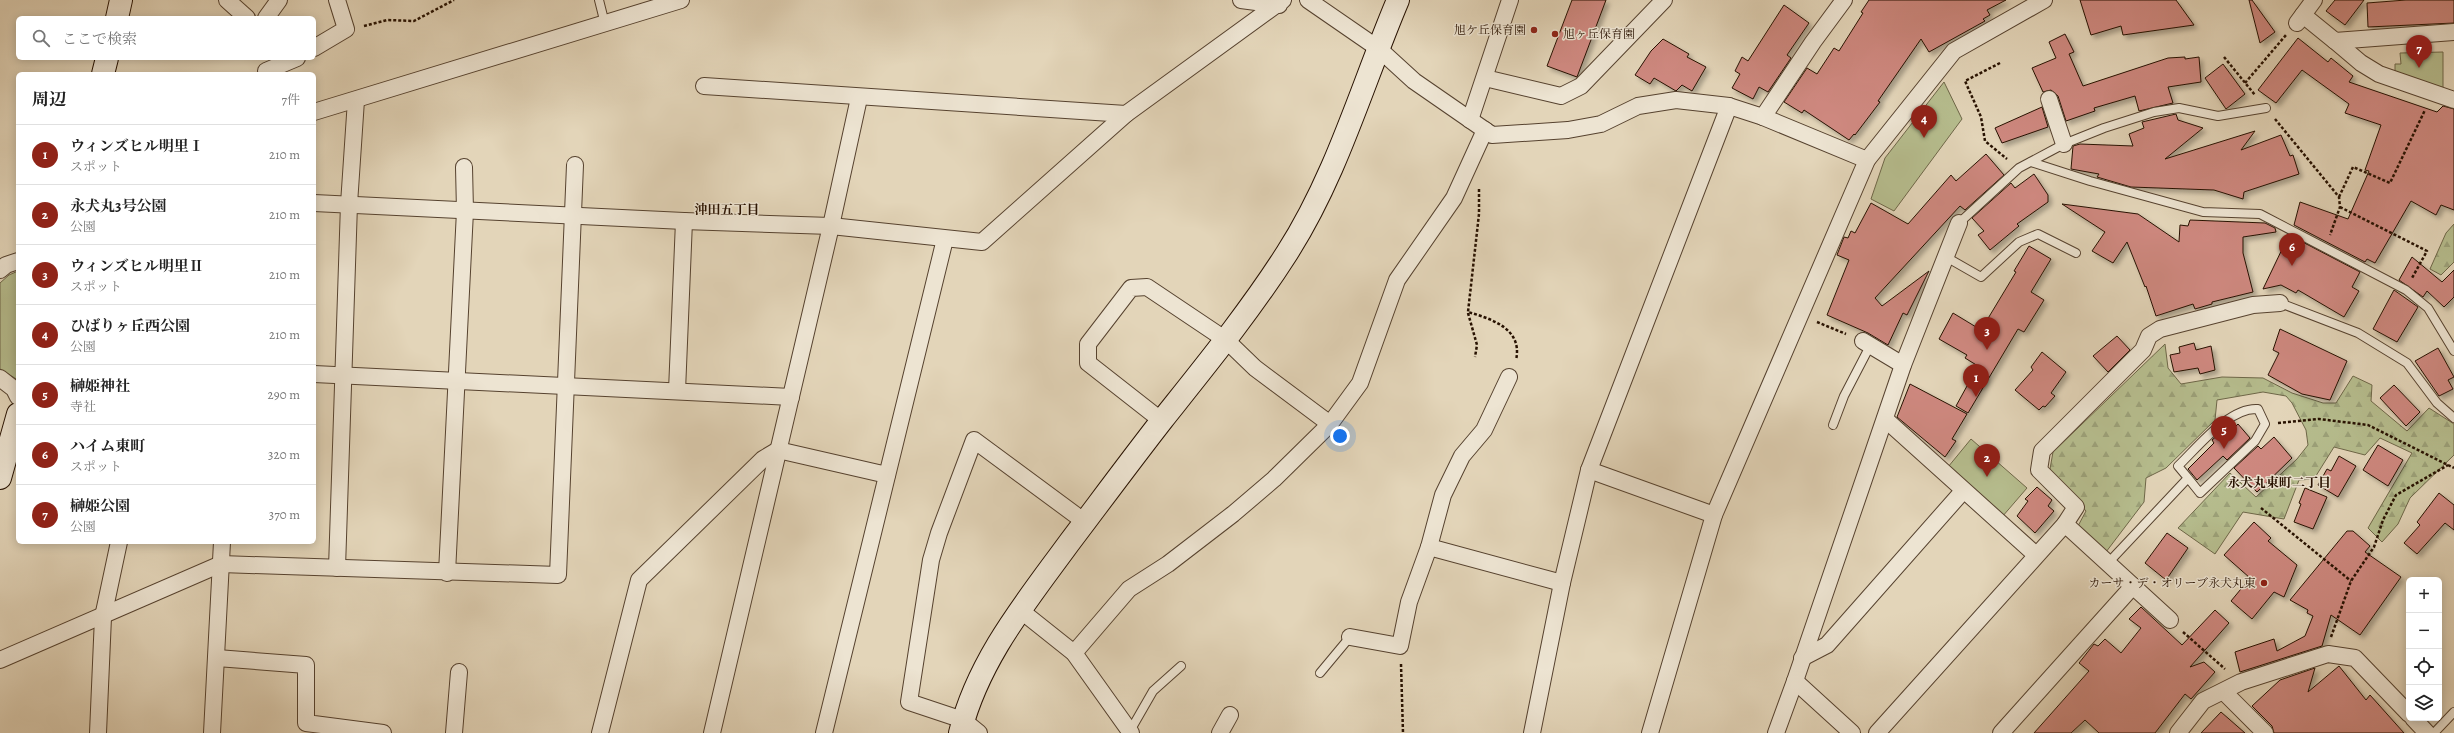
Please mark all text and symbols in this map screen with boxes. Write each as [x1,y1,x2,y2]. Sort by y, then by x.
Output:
search box [16,16,316,60]
place label: 旭ケ丘保育園 [1454,22,1526,38]
marker: 旭ケ丘保育園 [1529,25,1539,35]
place label: 旭ヶ丘保育園 [1563,26,1635,42]
icon: search [30,27,52,49]
text: ここで検索 [62,29,137,49]
marker: 旭ヶ丘保育園 [1550,29,1560,39]
pin: 7 [2406,35,2432,68]
text: 周辺 [32,88,66,111]
text: 7件 [282,91,300,108]
pin: 4 [1911,105,1937,138]
text: ウィンズヒル明里Ⅰ [70,136,204,156]
text: 1 [43,146,47,163]
text: 210 m [269,146,300,163]
text: スポット [70,158,122,175]
text: 永犬丸3号公園 [70,196,166,216]
district label: 沖田五丁目 [694,201,760,218]
text: 2 [42,206,48,223]
text: 210 m [269,206,300,223]
text: 公園 [70,218,96,235]
pin: 6 [2279,233,2305,266]
text: ウィンズヒル明里Ⅱ [70,256,204,276]
text: 3 [42,266,48,283]
text: 210 m [269,266,300,283]
text: スポット [70,278,122,295]
text: ひばりヶ丘西公園 [70,316,190,336]
pin: 3 [1974,317,2000,350]
text: 4 [42,326,48,343]
text: 210 m [269,326,300,343]
text: 公園 [70,338,96,355]
pin: 1 [1963,364,1989,397]
text: 榊姫神社 [70,376,130,396]
text: 5 [42,386,48,403]
text: 290 m [268,386,300,403]
text: 寺社 [70,398,96,415]
pin: 5 [2211,416,2237,449]
your location [1330,426,1350,446]
text: ハイム東町 [70,436,145,456]
pin: 2 [1974,444,2000,477]
text: 6 [42,446,48,463]
text: 320 m [268,446,300,463]
text: スポット [70,458,122,475]
district label: 永犬丸東町二丁目 [2227,474,2331,491]
text: 榊姫公園 [70,496,130,516]
text: 7 [42,506,48,523]
text: 370 m [269,506,300,523]
text: 公園 [70,518,96,535]
place label: カーサ・デ・オリーブ永犬丸東 [2089,575,2256,591]
map controls [2406,577,2442,721]
button: + [2406,577,2442,613]
marker: カーサ・デ・オリーブ永犬丸東 [2259,578,2269,588]
button: − [2406,613,2442,649]
button: locate [2406,649,2442,685]
button: layers [2406,685,2442,721]

